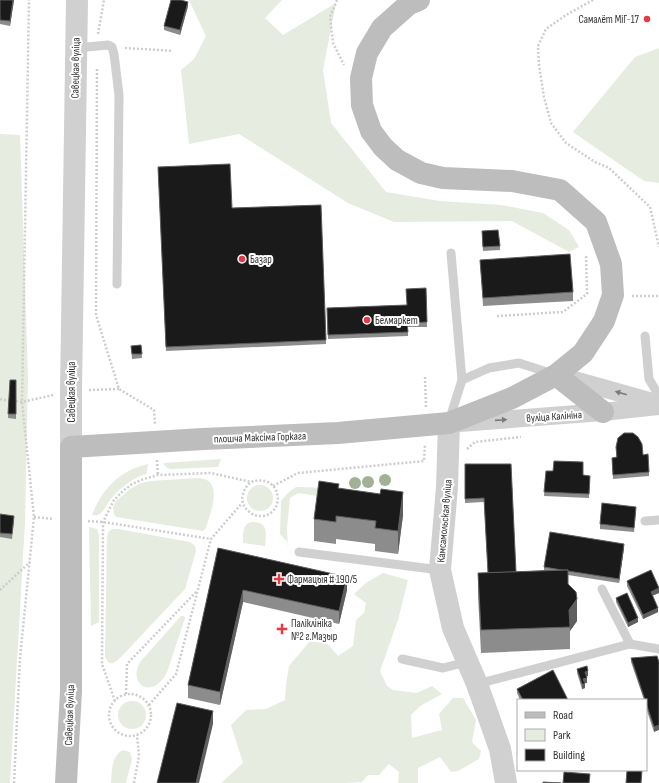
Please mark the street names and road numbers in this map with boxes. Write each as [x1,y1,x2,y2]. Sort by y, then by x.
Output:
street label: Савецкая вуліца [68,37,83,99]
street label: Савецкая вуліца [65,362,78,423]
street label: вуліца Калініна [526,408,582,425]
street label: плошча Максіма Горкага [214,429,306,446]
street label: Камсамольская вуліца [434,479,455,563]
street label: Савецкая вуліца [62,684,77,746]

